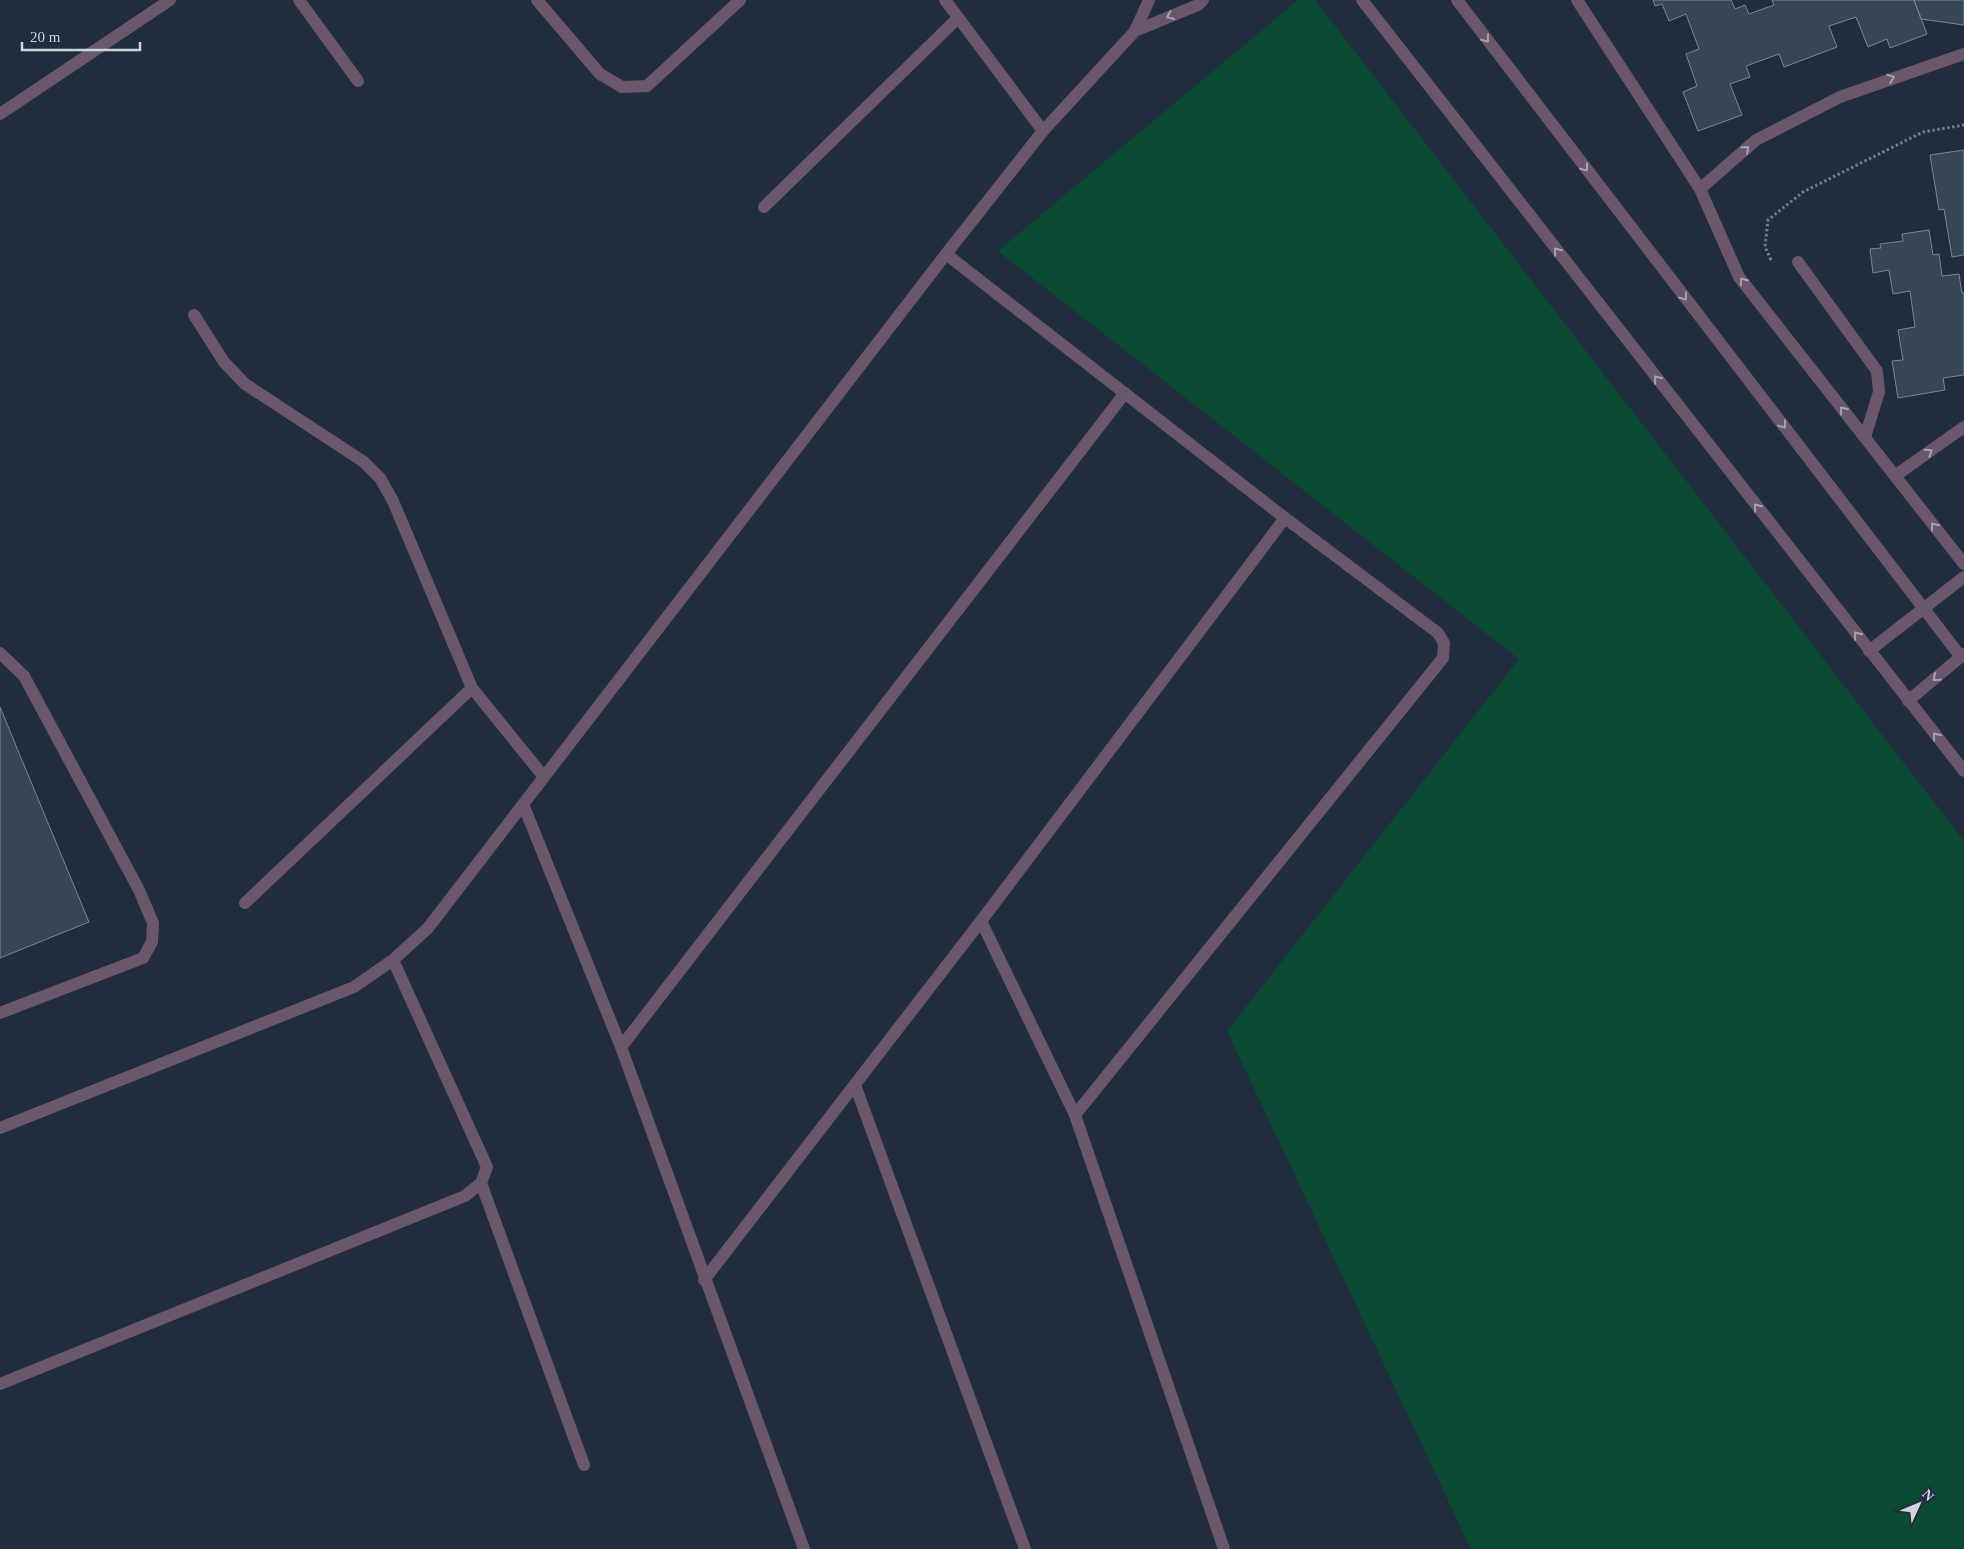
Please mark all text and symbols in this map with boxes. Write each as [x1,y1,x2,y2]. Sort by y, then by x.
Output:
one-way arrow [1166,11,1174,21]
scale bar [22,20,140,52]
text: 20 m [30,29,61,45]
one-way arrow [1481,33,1489,42]
one-way arrow [1886,74,1895,84]
one-way arrow [1740,146,1749,155]
one-way arrow [1580,162,1588,171]
one-way arrow [1555,248,1563,257]
one-way arrow [1740,278,1749,287]
one-way arrow [1678,291,1687,300]
one-way arrow [1655,376,1663,385]
one-way arrow [1840,406,1849,416]
one-way arrow [1777,419,1786,429]
one-way arrow [1923,449,1933,458]
one-way arrow [1755,504,1763,513]
one-way arrow [1931,523,1939,532]
one-way arrow [1855,632,1863,641]
one-way arrow [1933,672,1942,681]
one-way arrow [1932,733,1941,742]
north arrow [1894,1479,1944,1529]
text: N [1919,1486,1937,1504]

